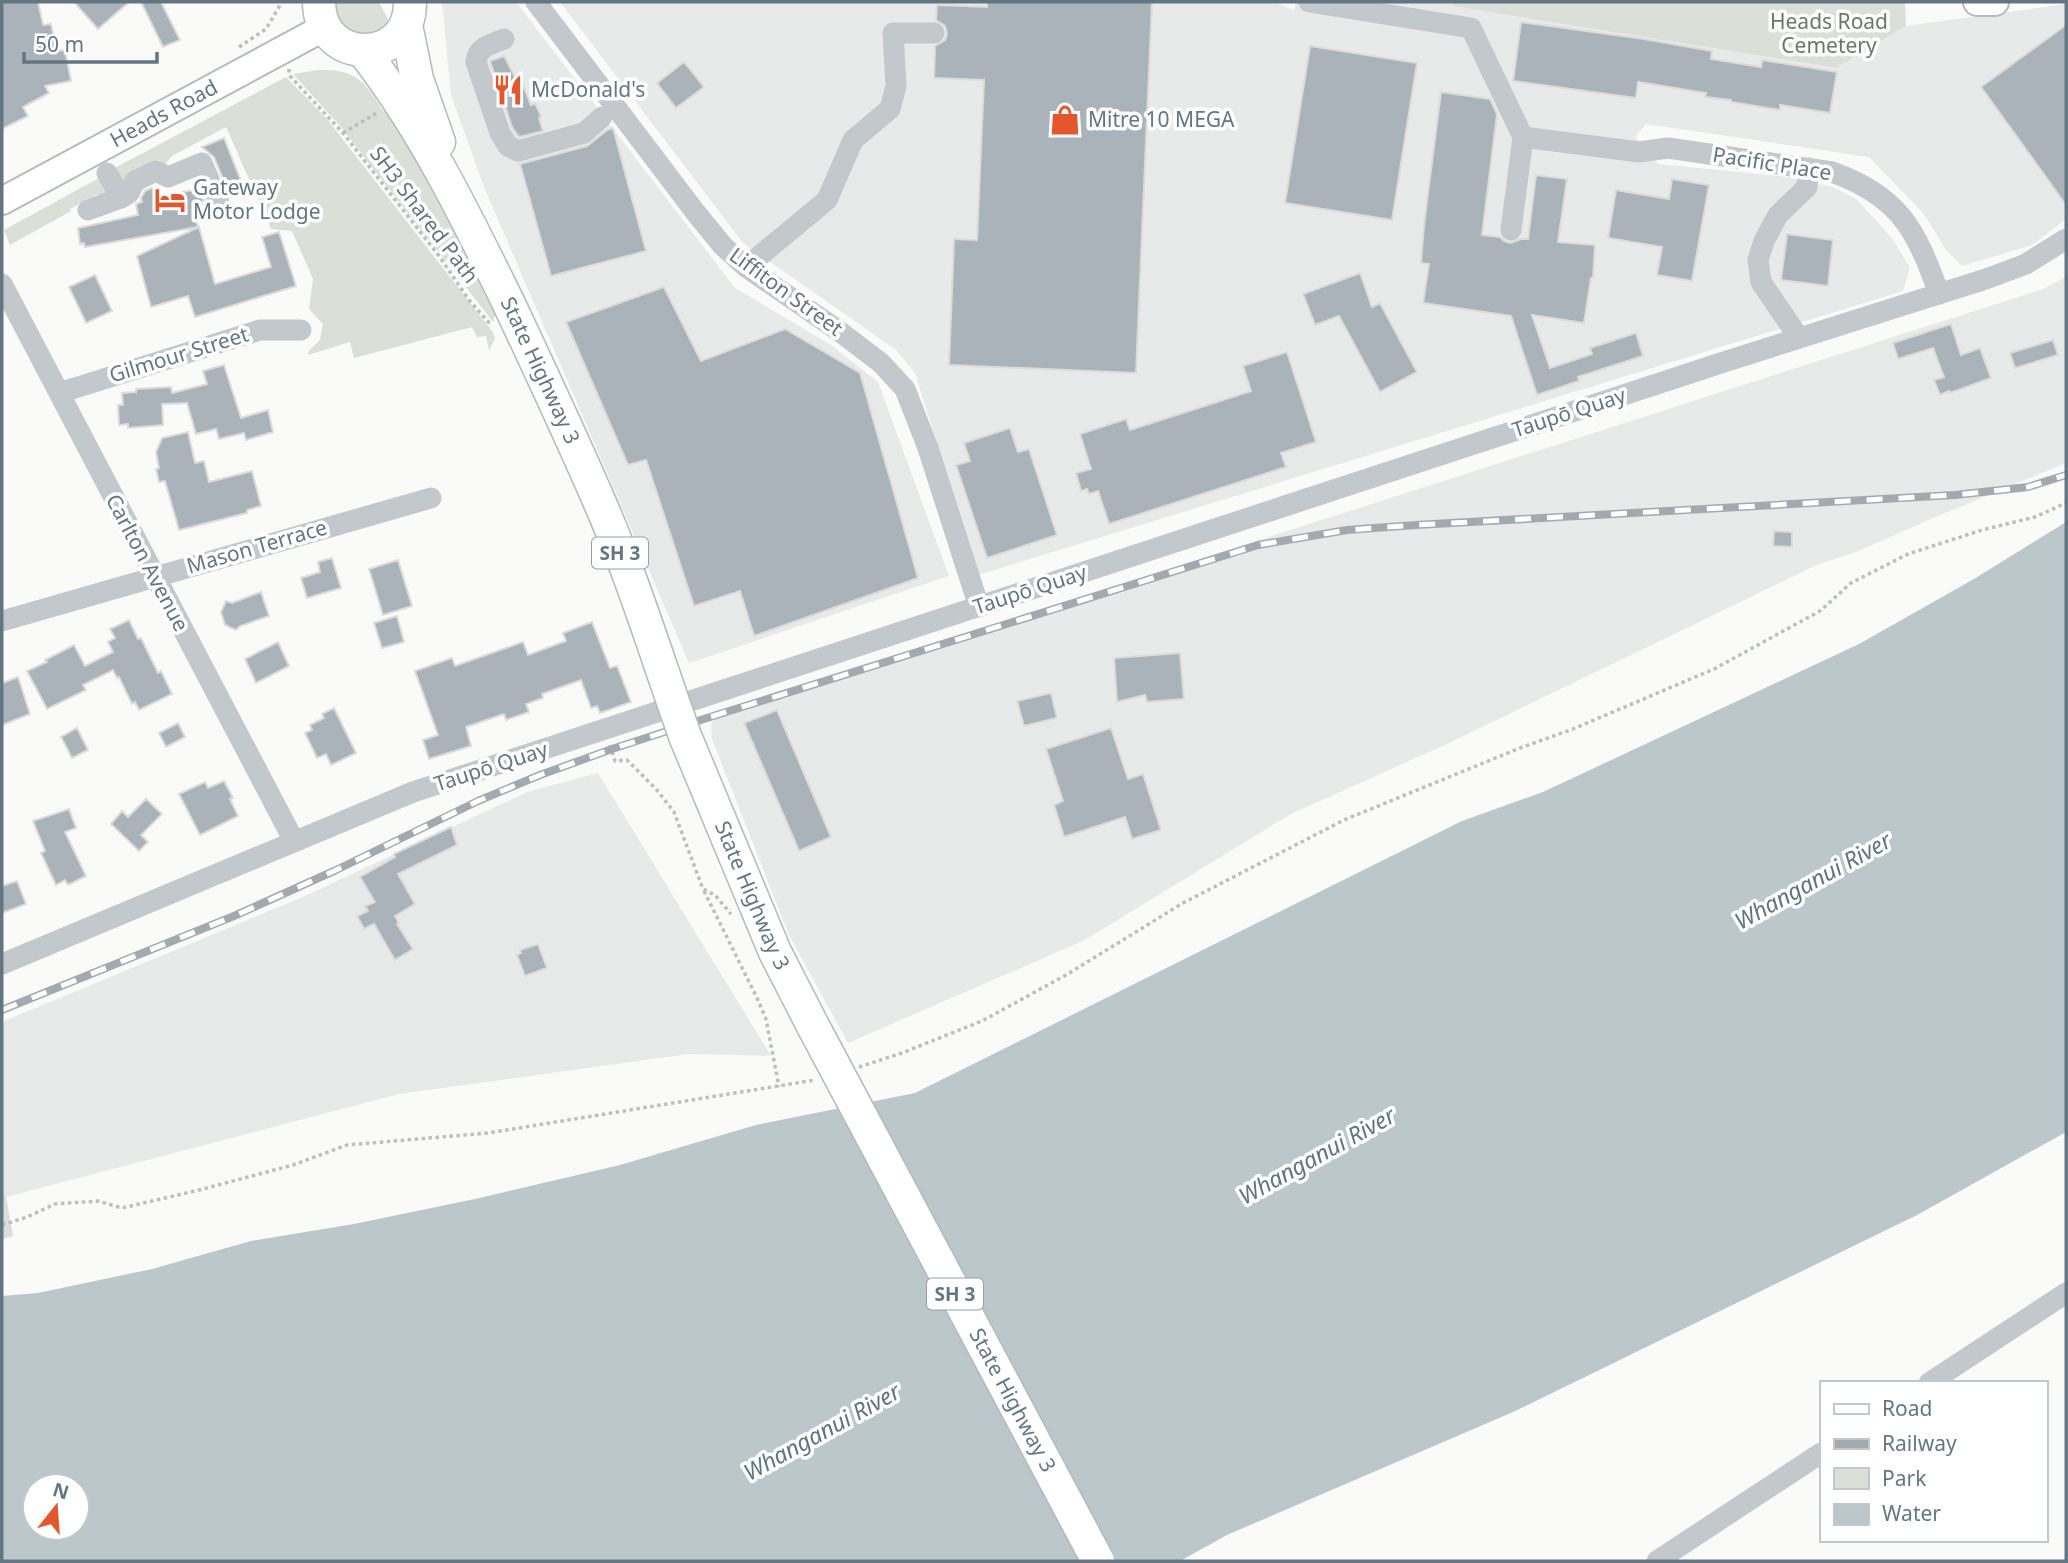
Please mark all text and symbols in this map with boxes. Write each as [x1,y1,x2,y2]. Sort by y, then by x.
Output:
park label: Heads Road Cemetery [1770,7,1888,59]
scale bar [24,21,158,65]
text: 50 m [35,30,84,58]
street label: Heads Road [105,73,222,153]
restaurant icon: McDonald's [491,73,525,107]
place label: McDonald's [531,75,645,103]
shop icon: Mitre 10 MEGA [1048,103,1082,137]
place label: Mitre 10 MEGA [1088,105,1235,133]
street label: SH3 Shared Path [364,140,485,288]
street label: Pacific Place [1711,140,1834,186]
place label: Gateway Motor Lodge [193,173,321,225]
hotel icon: Gateway Motor Lodge [153,183,187,217]
street label: Liffiton Street [724,241,849,342]
street label: State Highway 3 [495,292,587,448]
street label: Gilmour Street [106,319,252,389]
street label: Taupō Quay [1508,380,1629,444]
street label: Carlton Avenue [100,489,196,636]
street label: Mason Terrace [183,513,330,579]
road number: SH 3 [592,538,648,568]
street label: Taupō Quay [969,557,1090,621]
street label: Taupō Quay [430,734,551,798]
street label: State Highway 3 [709,816,797,974]
water label: Whanganui River [1728,823,1897,936]
water label: Whanganui River [1232,1098,1401,1211]
road number: SH 3 [927,1278,983,1310]
street label: State Highway 3 [963,1323,1063,1477]
water label: Whanganui River [737,1374,906,1487]
legend [1820,1381,2047,1542]
text: Road [1882,1394,1932,1422]
text: Railway [1882,1429,1957,1457]
text: Park [1882,1464,1927,1492]
north arrow [21,1472,91,1542]
text: N [50,1476,72,1505]
text: Water [1882,1499,1941,1527]

